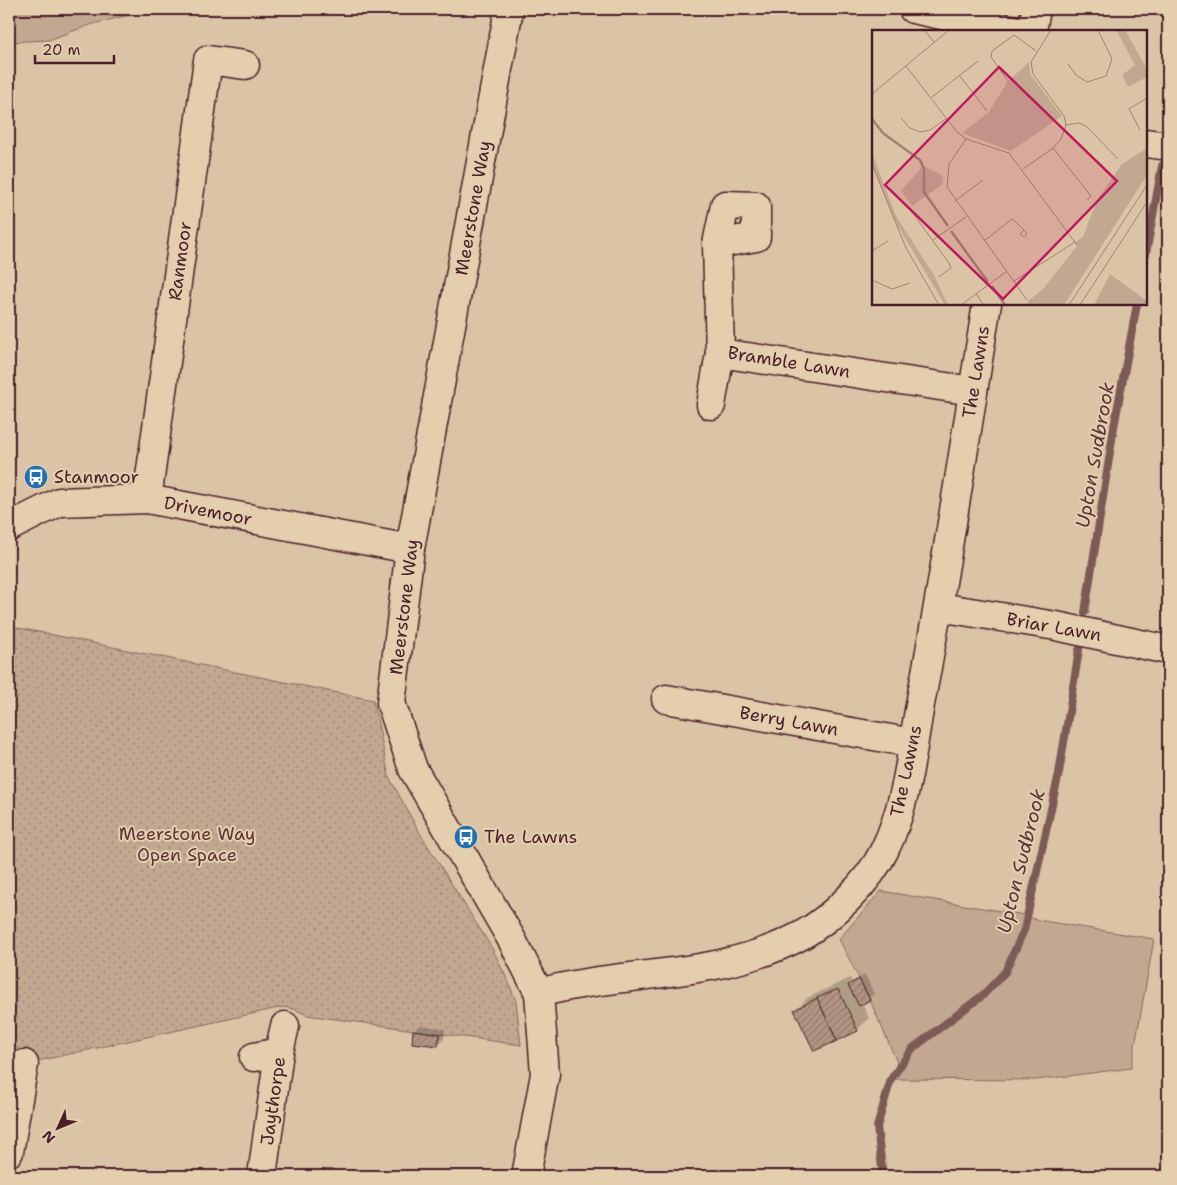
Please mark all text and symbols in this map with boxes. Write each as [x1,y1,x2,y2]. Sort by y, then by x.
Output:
inset map [872,30,1147,305]
scale bar [35,32,114,64]
text: 20 m [42,40,81,60]
street label: Meerstone Way [449,139,497,277]
street label: Ranmoor [163,220,197,302]
street label: The Lawns [957,324,995,420]
street label: Bramble Lawn [726,340,852,384]
water label: Upton Sudbrook [1070,380,1120,530]
bus stop icon: Stanmoor [23,464,49,490]
place label: Stanmoor [54,465,139,489]
street label: Drivemoor [162,491,254,531]
street label: Meerstone Way [384,538,424,676]
street label: Briar Lawn [1005,607,1103,647]
street label: Berry Lawn [738,701,840,741]
street label: The Lawns [885,723,927,819]
water label: Upton Sudbrook [991,786,1051,936]
park label: Meerstone Way Open Space [119,822,255,867]
bus stop icon: The Lawns [453,824,479,850]
place label: The Lawns [484,825,578,849]
street label: Jaythorpe [255,1055,291,1147]
north arrow [32,1102,82,1152]
text: N [38,1127,59,1147]

